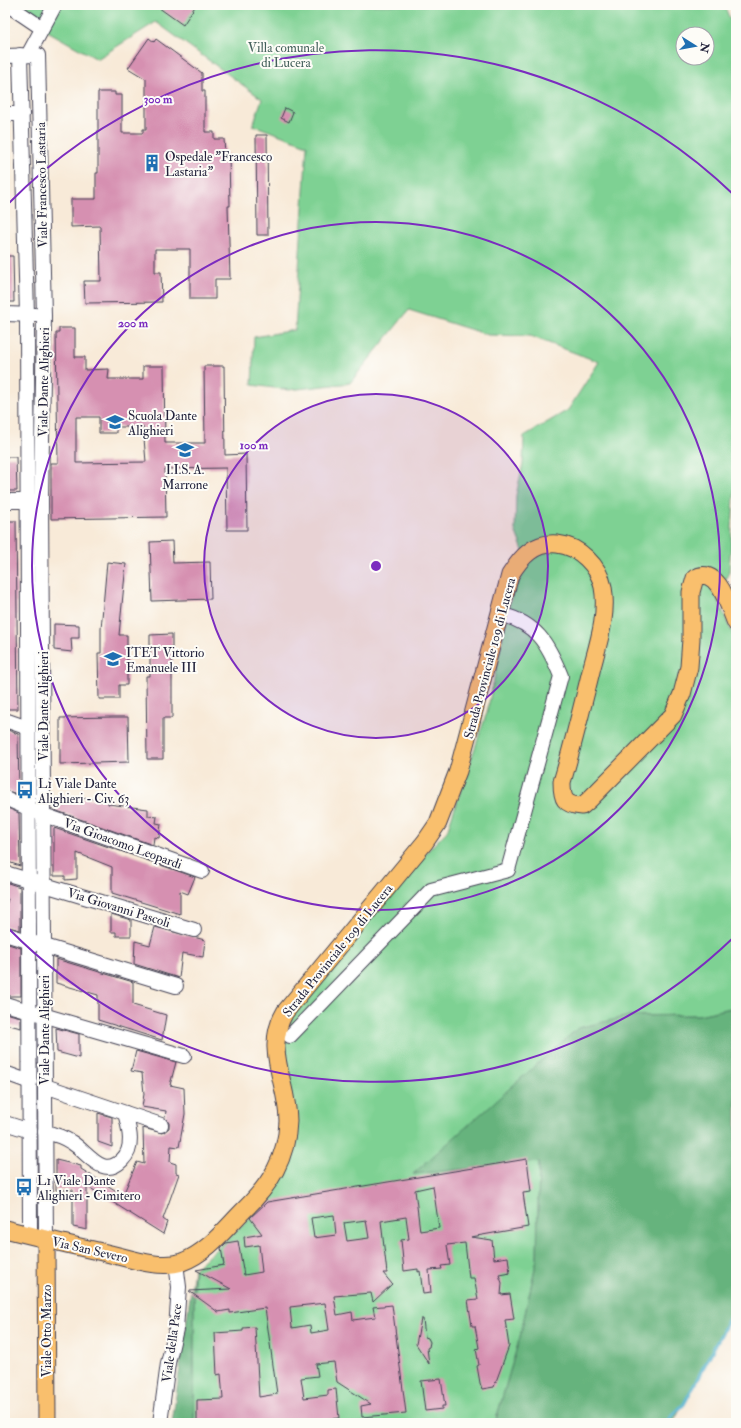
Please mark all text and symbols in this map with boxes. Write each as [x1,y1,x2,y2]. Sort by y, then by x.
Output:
north arrow [675,26,715,66]
park label: Villa comunale di Lucera [248,40,325,71]
text: N [697,41,712,55]
text: 300 m [144,92,173,107]
street label: Viale Francesco Lastaria [33,121,51,248]
place label: Ospedale "Francesco Lastaria" [165,149,272,180]
building icon: Ospedale "Francesco Lastaria" [142,153,162,173]
text: 200 m [118,316,149,331]
street label: Viale Dante Alighieri [35,326,53,437]
place label: Scuola Dante Alighieri [127,408,198,439]
school or university icon: Scuola Dante Alighieri [105,412,125,432]
text: 100 m [240,438,269,453]
school or university icon: I.I.S. A. Marrone [175,440,195,460]
place label: I.I.S. A. Marrone [162,462,209,493]
centre of rings [369,559,383,573]
street label: Strada Provinciale 109 di Lucera [461,575,519,741]
place label: ITET Vittorio Emanuele III [126,645,204,676]
school or university icon: ITET Vittorio Emanuele III [103,649,123,669]
street label: Viale Dante Alighieri [36,651,52,761]
place label: L1 Viale Dante Alighieri - Civ. 63 [37,776,129,807]
bus stop icon: L1 Viale Dante Alighieri - Civ. 63 [15,780,35,800]
street label: Via Gioacomo Leopardi [61,815,185,874]
street label: Strada Provinciale 109 di Lucera [279,881,397,1020]
street label: Via Giovanni Pascoli [65,885,173,931]
street label: Viale Dante Alighieri [37,975,53,1085]
place label: L1 Viale Dante Alighieri - Cimitero [36,1173,140,1204]
bus stop icon: L1 Viale Dante Alighieri - Cimitero [14,1177,34,1197]
street label: Via San Severo [50,1233,129,1266]
street label: Viale Otto Marzo [39,1285,55,1377]
street label: Viale della Pace [159,1302,186,1384]

